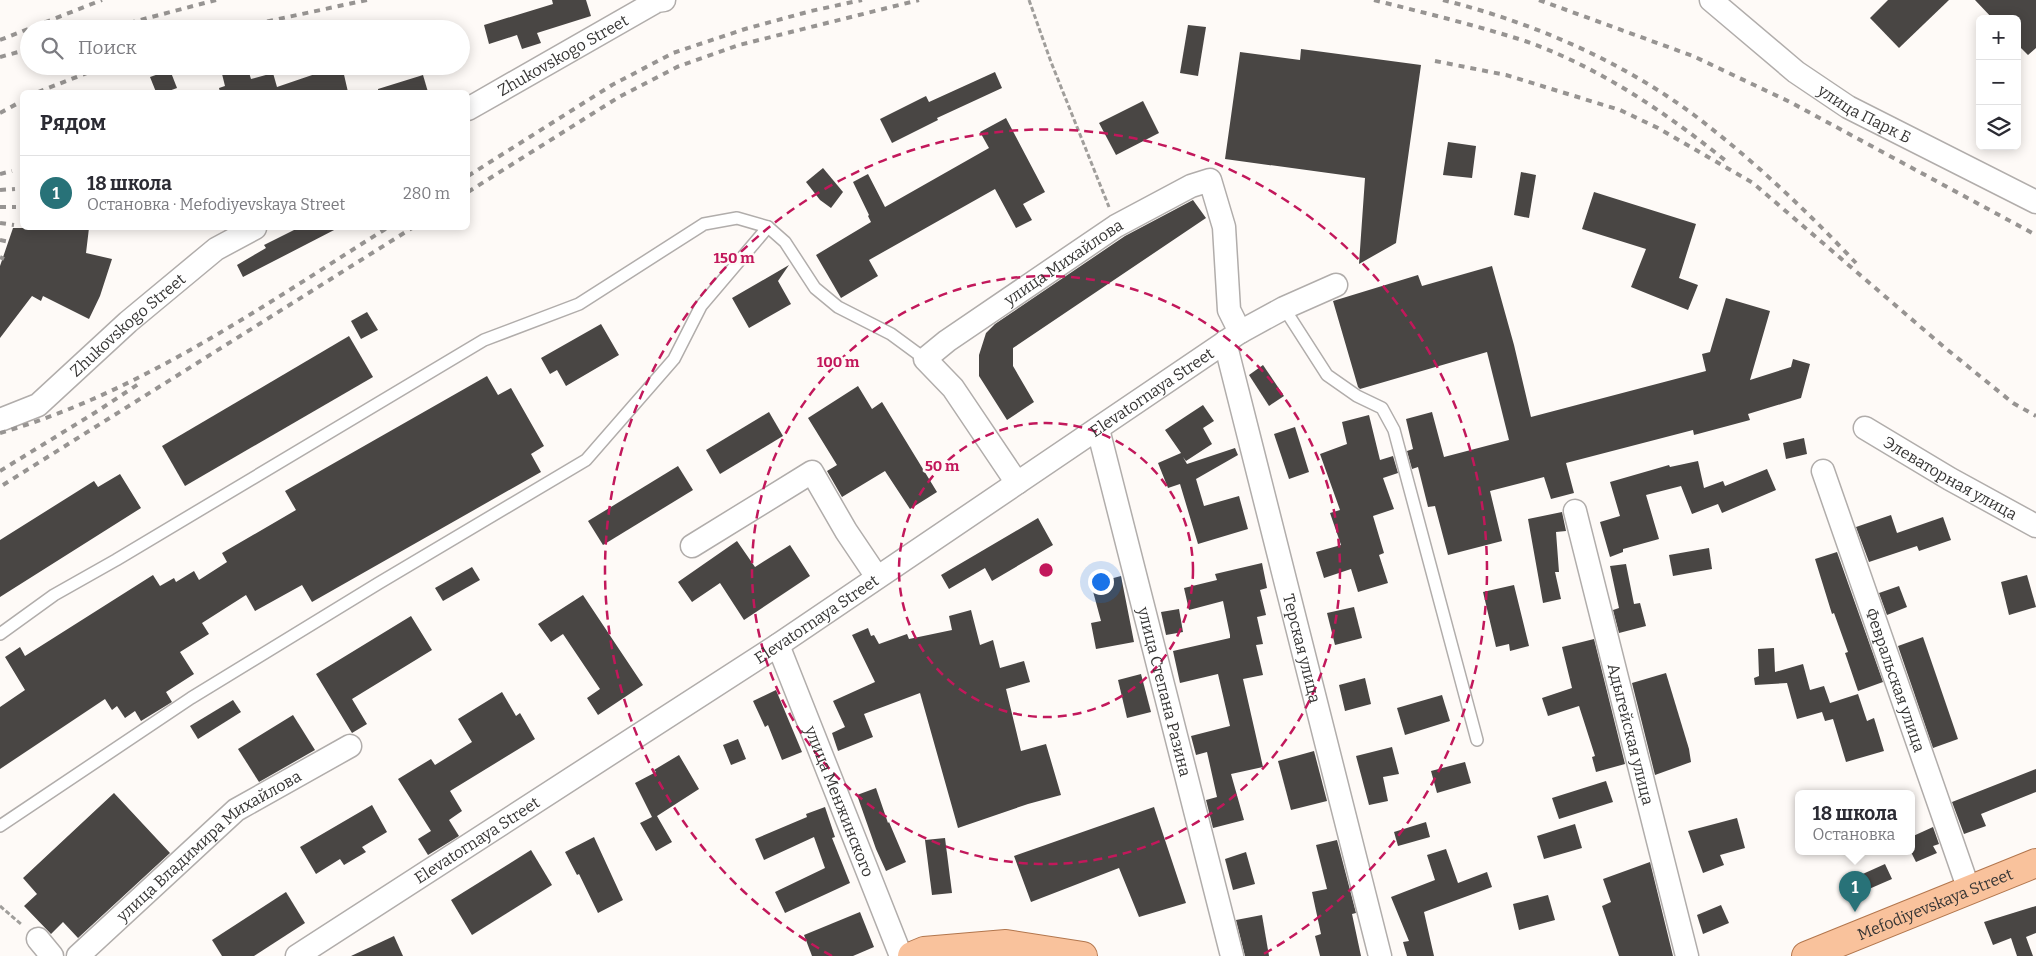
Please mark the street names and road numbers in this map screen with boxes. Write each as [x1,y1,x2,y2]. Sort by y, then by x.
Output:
street label: Zhukovskogo Street [494,10,631,100]
street label: улица Парк Б [1814,80,1915,147]
street label: улица Михайлова [999,215,1126,310]
street label: Zhukovskogo Street [66,269,189,380]
street label: Elevatornaya Street [1086,343,1217,441]
street label: Элеваторная улица [1880,432,2021,524]
street label: Elevatornaya Street [751,570,882,667]
street label: Терская улица [1279,592,1325,705]
street label: улица Степана Разина [1134,604,1195,779]
street label: Февральская улица [1862,605,1930,755]
street label: Адыгейская улица [1604,661,1658,807]
street label: улица Менжинского [801,722,878,879]
street label: улица Владимира Михайлова [112,766,304,926]
street label: Elevatornaya Street [411,792,543,887]
street label: Mefodiyevskaya Street [1854,864,2016,944]

